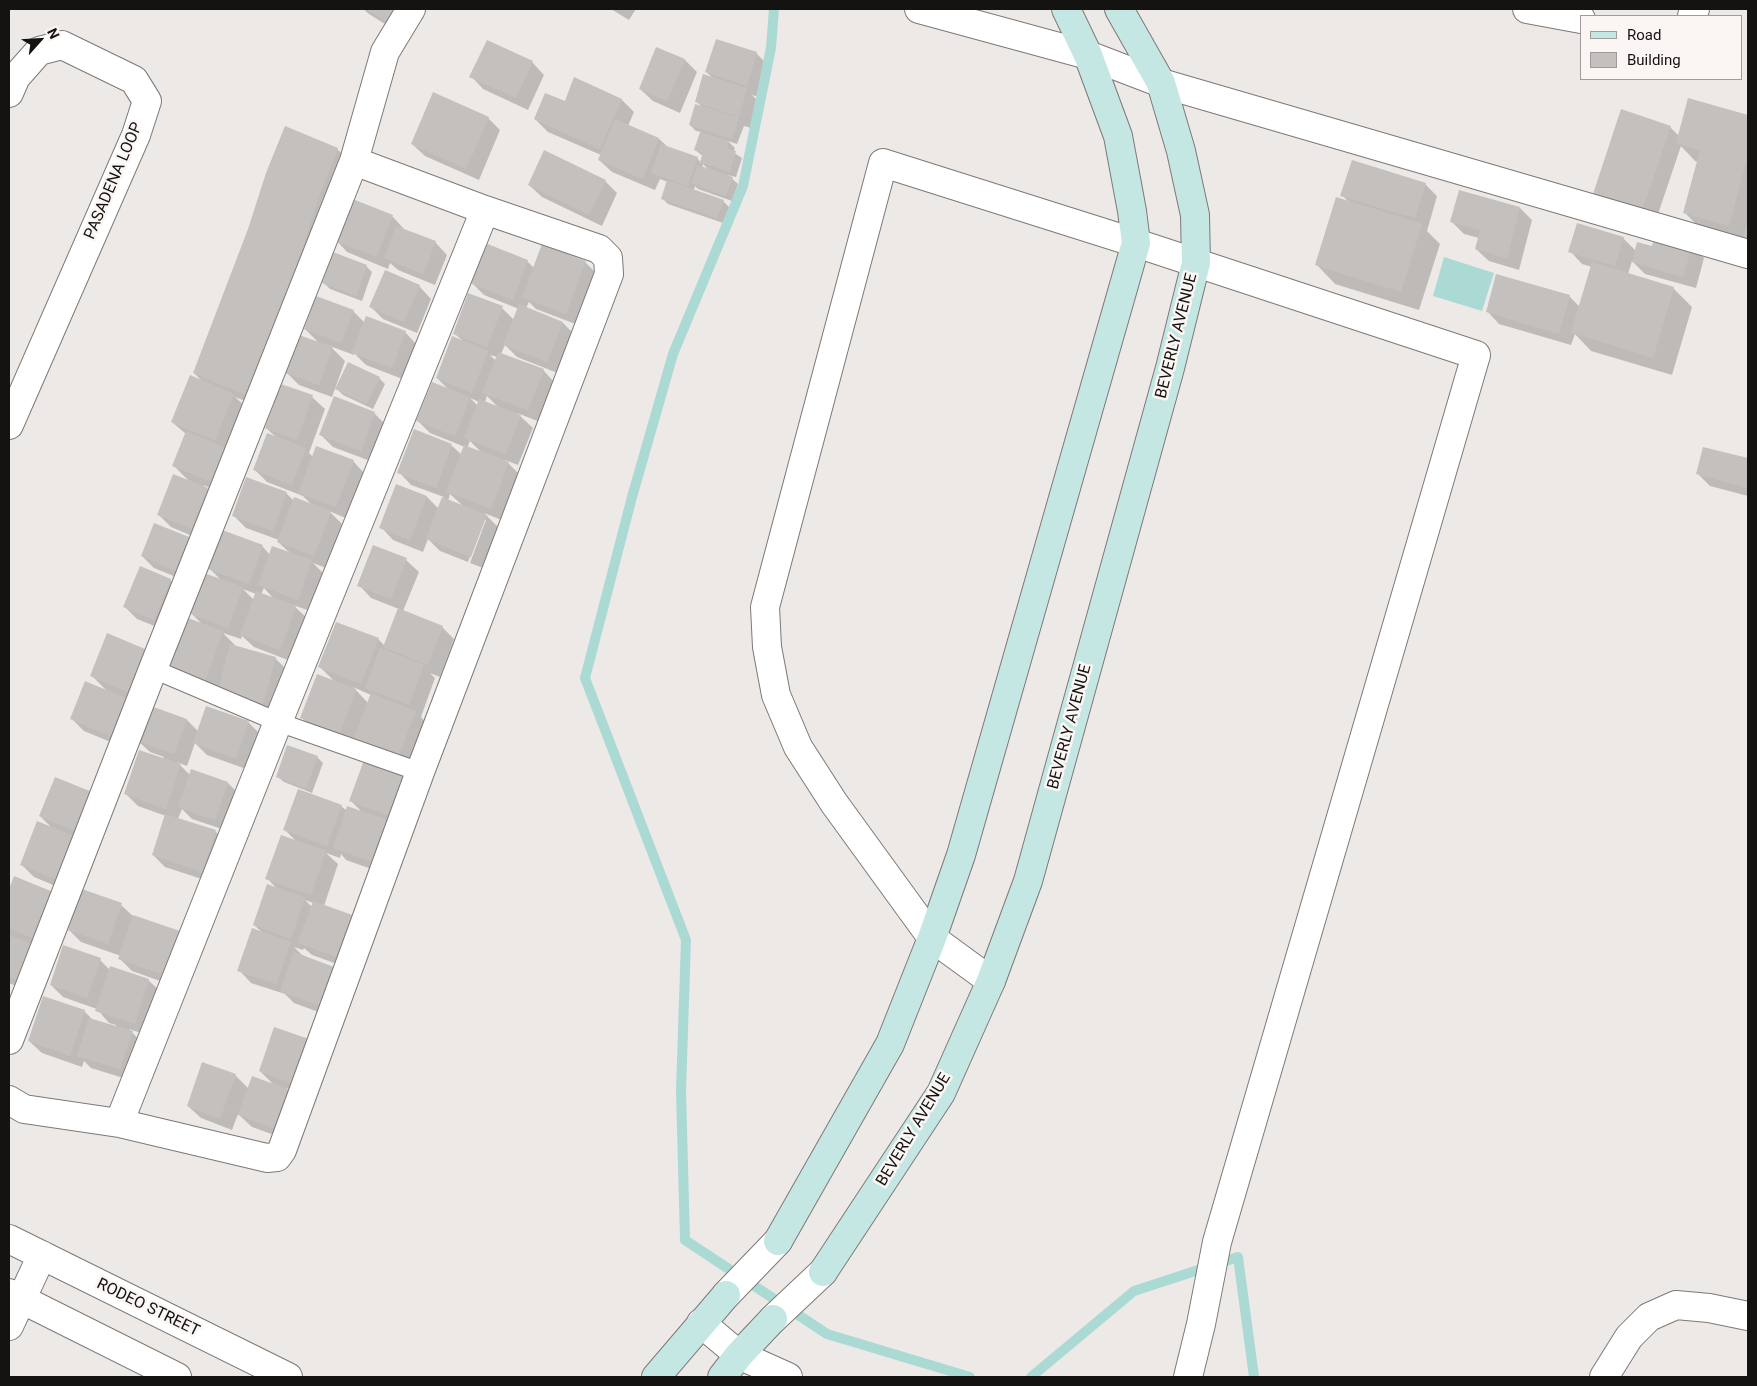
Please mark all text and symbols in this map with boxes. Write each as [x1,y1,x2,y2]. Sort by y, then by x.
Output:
north arrow [15,15,65,65]
legend [1580,15,1742,80]
text: N [44,25,63,41]
text: Road [1627,26,1661,44]
text: Building [1627,51,1681,69]
street label: PASADENA LOOP [81,120,147,242]
street label: BEVERLY AVENUE [1152,271,1202,401]
street label: BEVERLY AVENUE [1044,662,1096,792]
street label: BEVERLY AVENUE [873,1070,955,1190]
street label: RODEO STREET [93,1275,203,1341]

